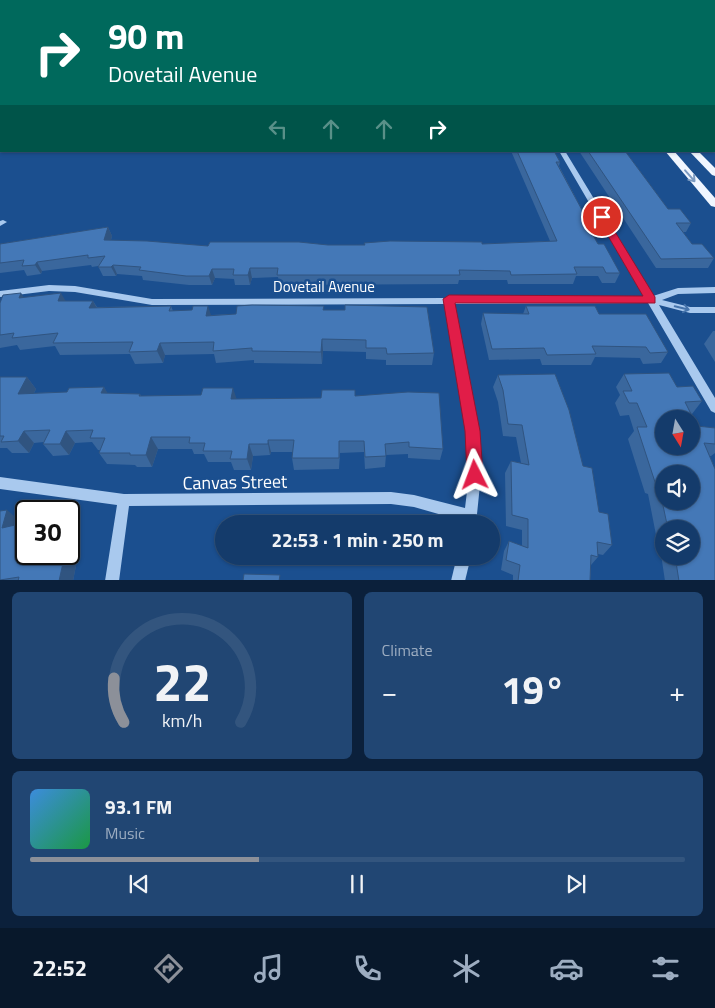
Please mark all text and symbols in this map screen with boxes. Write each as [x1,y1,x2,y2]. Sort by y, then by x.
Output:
text: 90 m [108,9,184,63]
icon: right [25,20,90,85]
text: Dovetail Avenue [108,57,257,91]
icon: left [264,115,292,143]
icon: ahead [317,115,345,143]
icon: ahead [370,115,398,143]
icon: right [423,115,451,143]
one-way arrow [685,169,696,182]
pin [581,196,623,238]
icon: arrive [588,203,616,231]
street label: Dovetail Avenue [273,275,375,298]
one-way arrow [674,304,690,313]
north arrow [655,410,700,455]
map controls [655,410,700,565]
position arrow [448,448,500,500]
button: sound [655,465,700,510]
street label: Canvas Street [182,468,288,496]
speed limit sign: 30 [15,500,80,565]
button: layers [655,520,700,565]
text: 22:53 · 1 min · 250 m [271,525,444,554]
text: Climate [382,638,433,662]
text: 22 [153,642,211,721]
text: 19° [501,661,565,719]
text: − [382,670,397,713]
text: + [669,670,685,713]
text: km/h [162,707,202,734]
text: 93.1 FM [105,792,172,821]
text: Music [105,821,145,845]
icon: previous [125,870,153,898]
icon: pause [343,870,371,898]
icon: next [562,870,590,898]
text: 22:52 [32,951,87,985]
icon: directions [151,951,186,986]
icon: music [251,951,286,986]
icon: phone [350,951,385,986]
icon: climate [449,951,484,986]
icon: car [549,951,584,986]
icon: filters [648,951,683,986]

